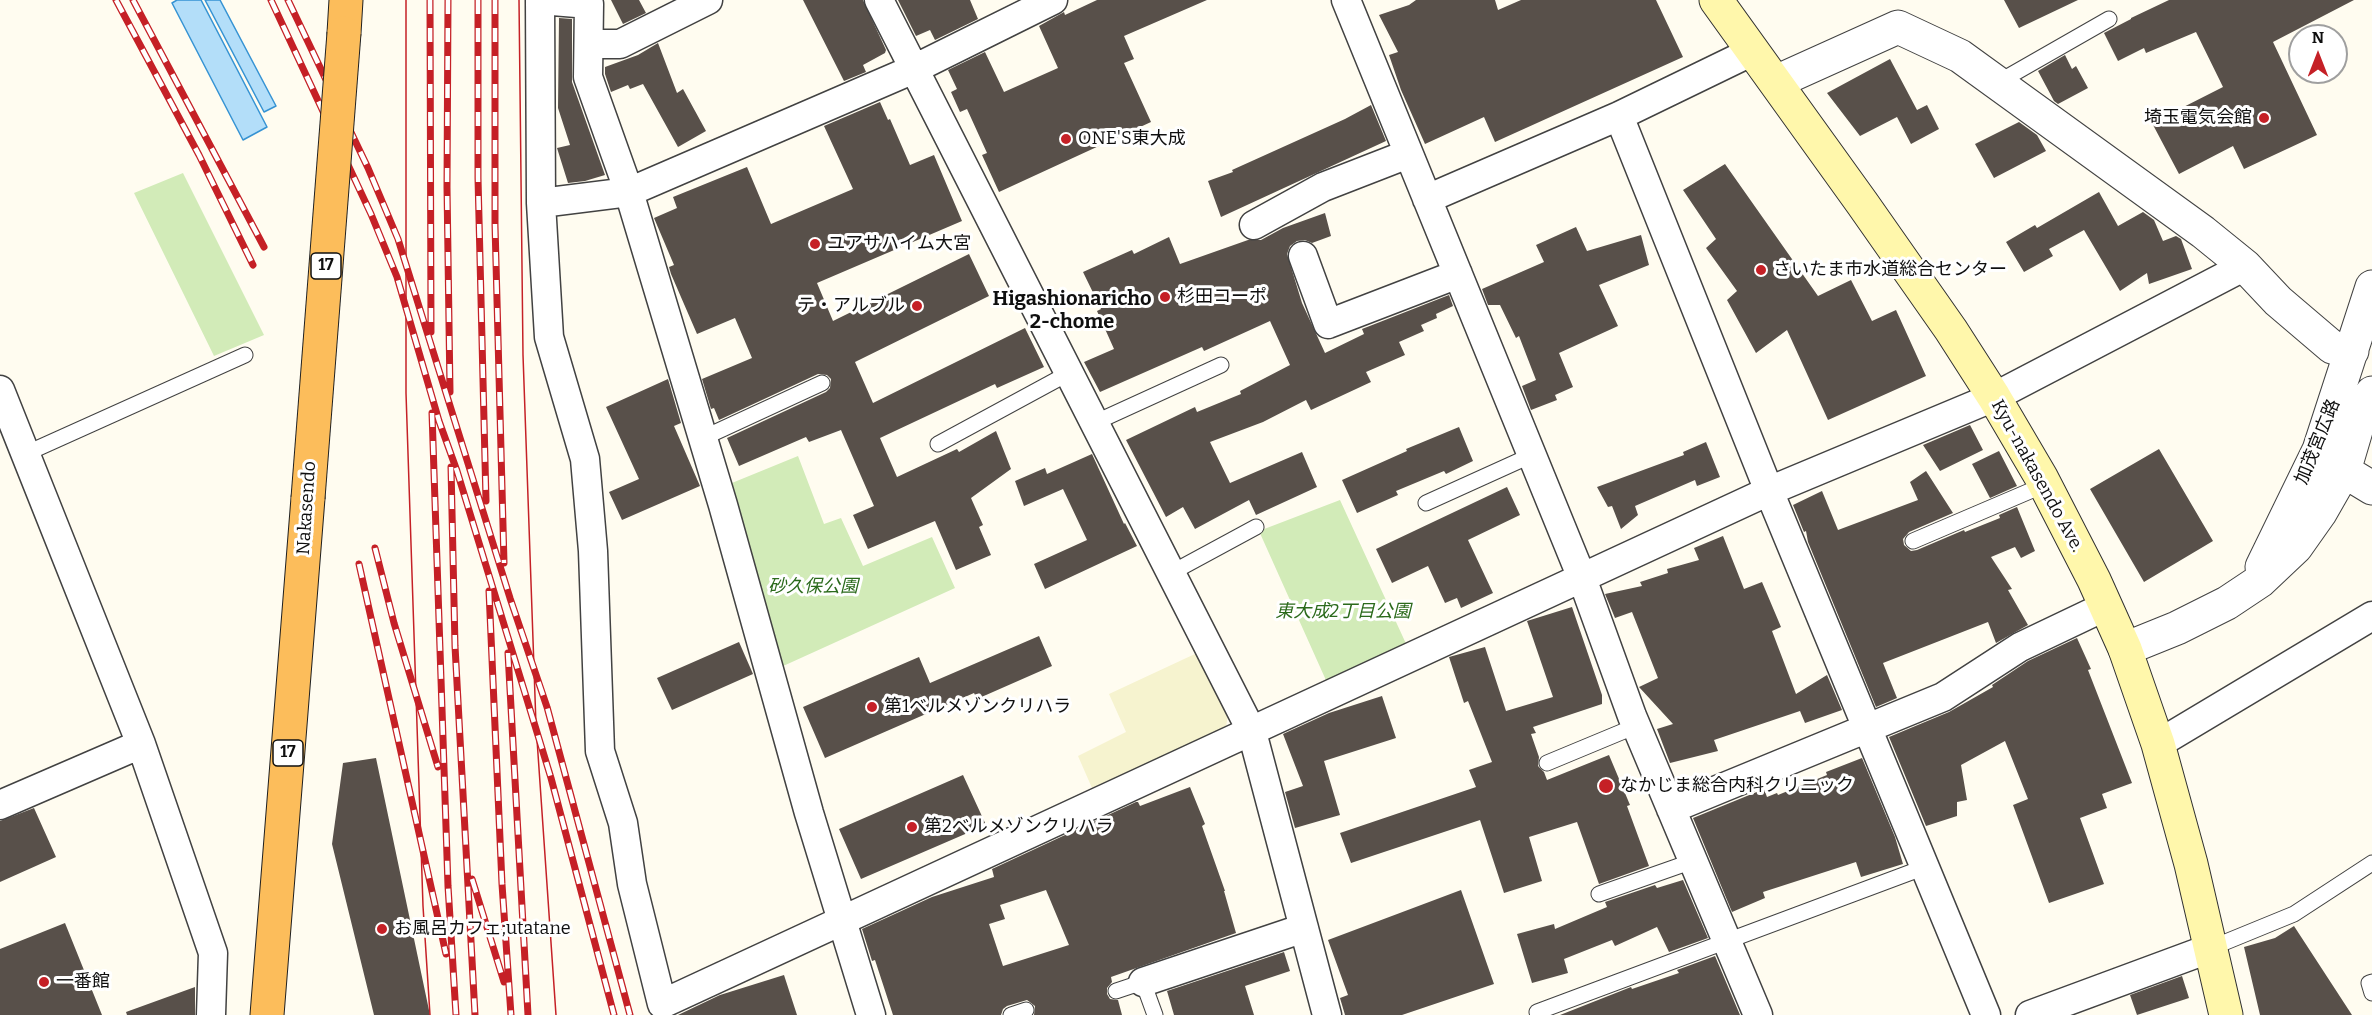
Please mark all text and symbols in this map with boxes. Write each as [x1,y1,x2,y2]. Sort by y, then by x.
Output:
north arrow [2288,24,2348,84]
text: N [2312,28,2324,47]
place label: 埼玉電気会館 [2144,107,2252,129]
marker: 埼玉電気会館 [2257,111,2271,125]
place label: ONE'S東大成 [1078,128,1186,150]
marker: ONE'S東大成 [1059,132,1073,146]
place label: ユアサハイム大宮 [827,233,971,255]
marker: ユアサハイム大宮 [808,237,822,251]
road number: 17 [311,253,341,279]
place label: さいたま市水道総合センター [1773,259,2007,281]
marker: さいたま市水道総合センター [1754,263,1768,277]
place label: 杉田コーポ [1177,286,1267,308]
district label: Higashionaricho 2-chome [992,287,1152,334]
marker: 杉田コーポ [1158,290,1172,304]
place label: テ・アルブル [797,295,905,317]
marker: テ・アルブル [910,299,924,313]
street label: Kyu-nakasendo Ave. [1986,396,2088,556]
street label: 加茂宮広路 [2291,396,2345,488]
street label: Nakasendo [293,460,321,556]
park label: 砂久保公園 [768,576,858,598]
park label: 東大成2丁目公園 [1275,601,1411,623]
place label: 第1ベルメゾンクリハラ [884,696,1071,718]
marker: 第1ベルメゾンクリハラ [865,700,879,714]
road number: 17 [273,740,303,766]
place label: なかじま総合内科クリニック [1620,775,1854,797]
marker: なかじま総合内科クリニック [1597,777,1615,795]
place label: 第2ベルメゾンクリハラ [924,816,1114,838]
marker: 第2ベルメゾンクリハラ [905,820,919,834]
place label: お風呂カフェ;utatane [394,918,571,940]
marker: お風呂カフェ;utatane [375,922,389,936]
place label: 一番館 [56,971,110,993]
marker: 一番館 [37,975,51,989]

